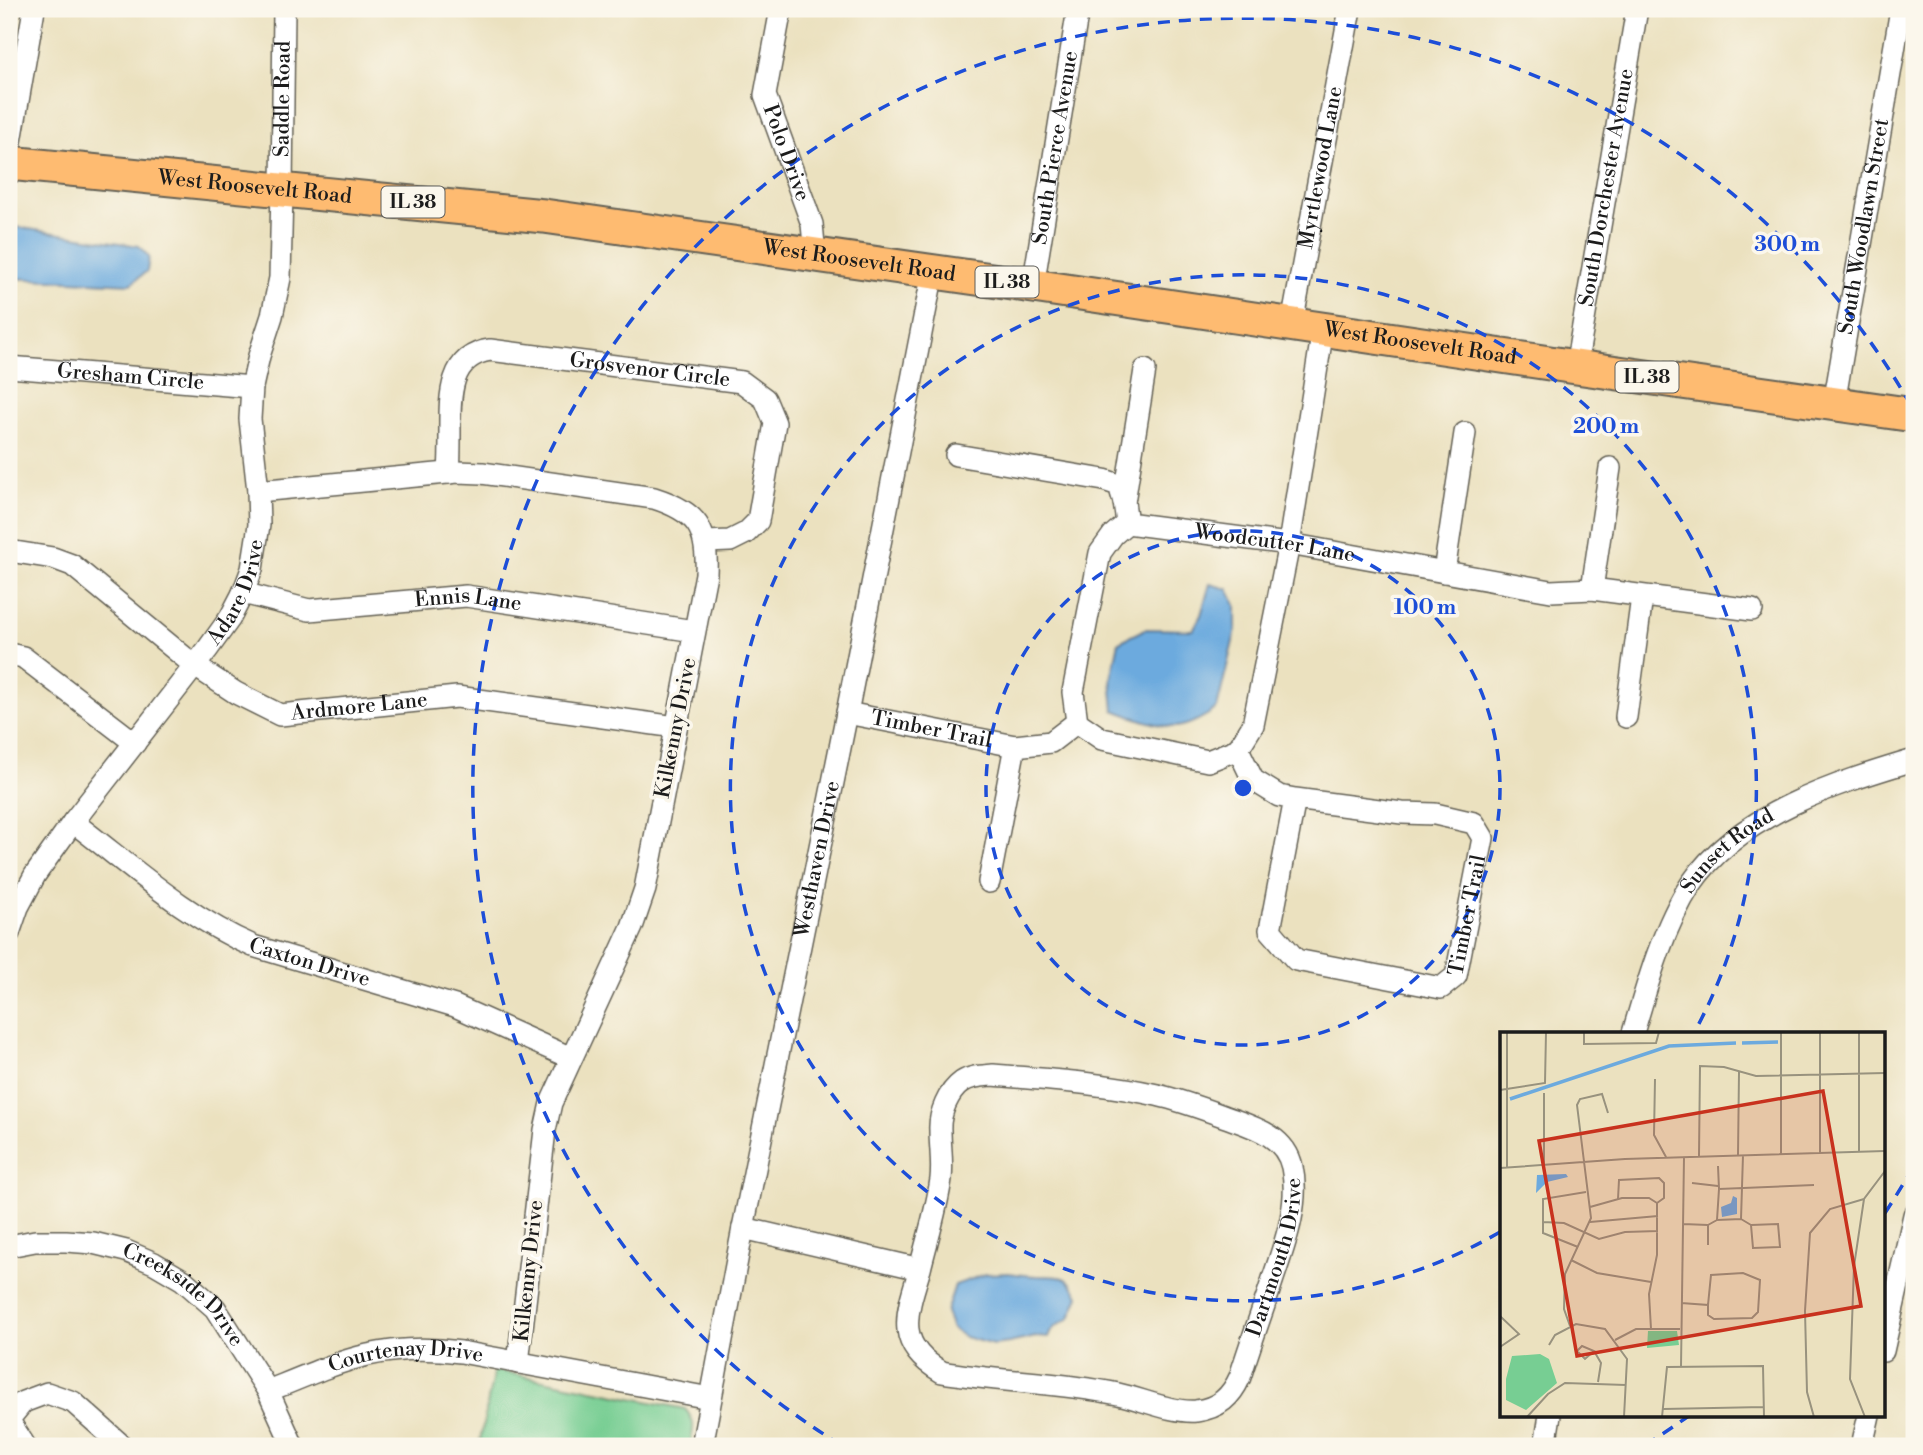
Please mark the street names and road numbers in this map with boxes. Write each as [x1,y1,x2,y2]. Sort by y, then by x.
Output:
street label: Saddle Road [269,41,297,157]
street label: South Pierce Avenue [1027,49,1084,247]
street label: South Dorchester Avenue [1574,67,1640,309]
street label: Myrtlewood Lane [1293,84,1348,251]
street label: Polo Drive [757,101,815,205]
street label: South Woodlawn Street [1833,116,1895,337]
street label: West Roosevelt Road [156,165,353,210]
road number: IL 38 [382,186,444,218]
street label: West Roosevelt Road [760,234,957,288]
road number: IL 38 [976,266,1038,298]
street label: West Roosevelt Road [1321,316,1518,371]
street label: Grosvenor Circle [568,347,732,393]
street label: Gresham Circle [56,358,205,396]
road number: IL 38 [1616,362,1678,392]
street label: Woodcutter Lane [1192,519,1357,569]
street label: Adare Drive [201,538,270,651]
street label: Ennis Lane [413,583,523,617]
street label: Kilkenny Drive [650,655,702,801]
street label: Ardmore Lane [289,687,429,727]
street label: Timber Trail [869,705,994,754]
street label: Westhaven Drive [789,779,846,941]
street label: Sunset Road [1675,803,1779,898]
street label: Timber Trail [1443,853,1492,978]
street label: Caxton Drive [246,932,373,993]
street label: Dartmouth Drive [1241,1177,1307,1340]
street label: Kilkenny Drive [509,1199,549,1343]
street label: Creekside Drive [118,1238,249,1352]
street label: Courtenay Drive [325,1336,485,1379]

